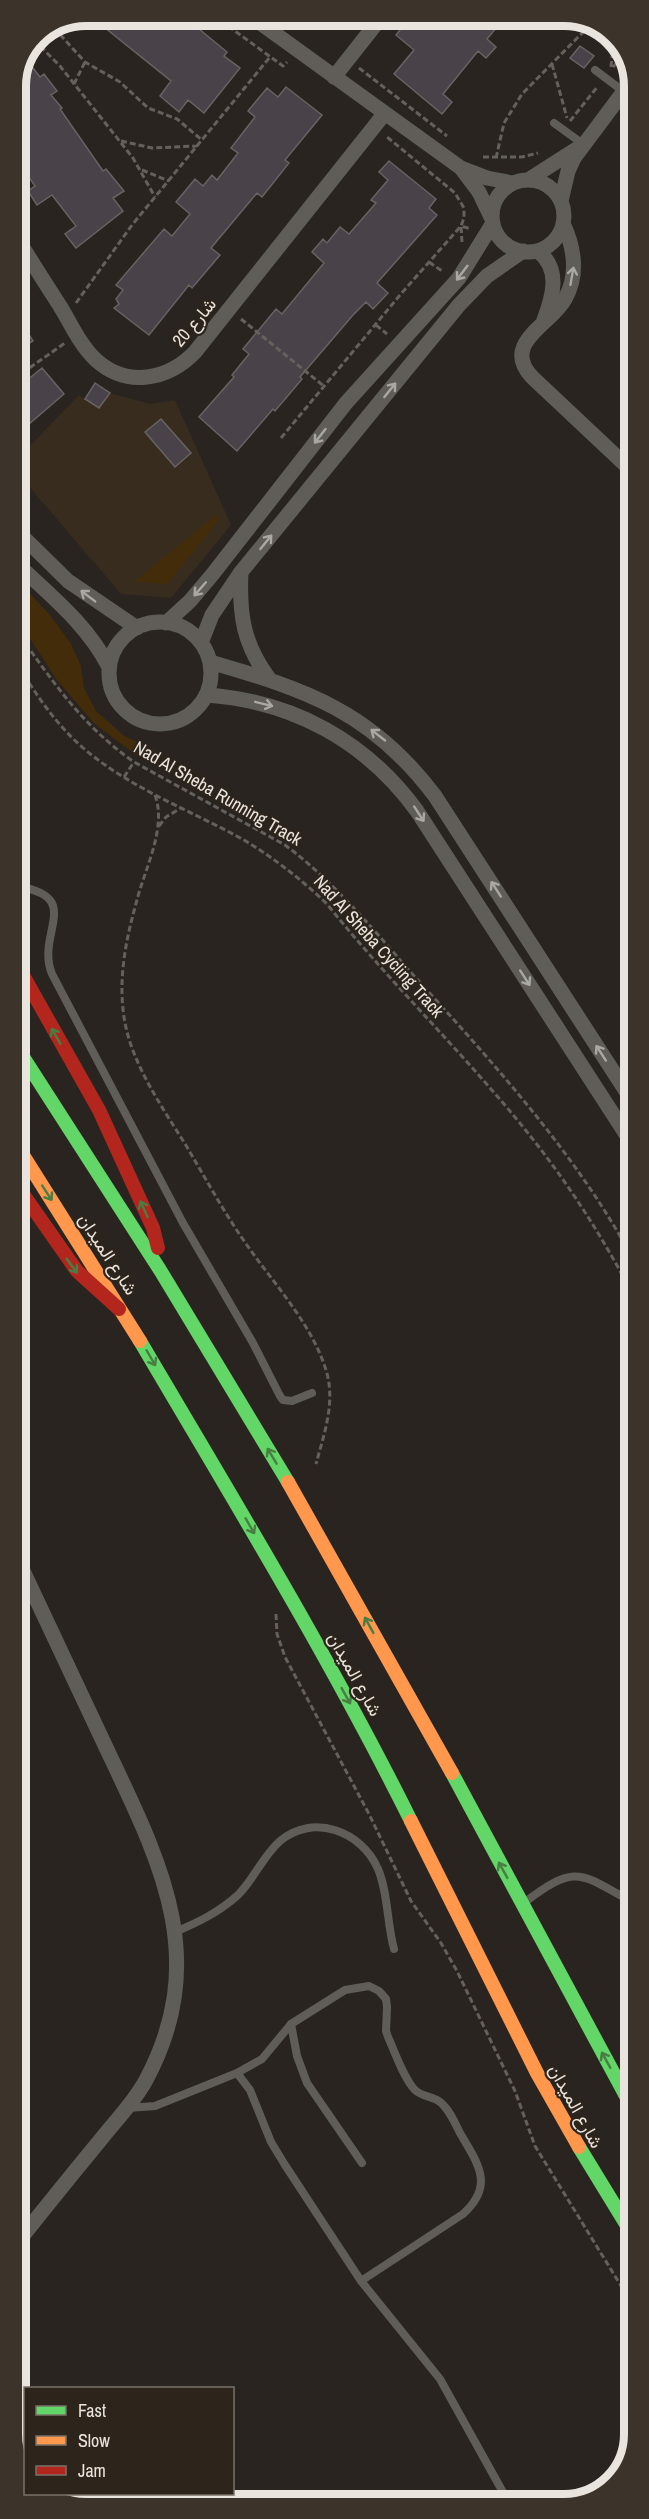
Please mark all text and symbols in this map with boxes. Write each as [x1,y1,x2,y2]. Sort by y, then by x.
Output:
one-way arrow [456,265,468,281]
one-way arrow [567,266,578,286]
street label: شارع 20 [166,292,222,352]
one-way arrow [383,383,396,399]
one-way arrow [314,428,327,444]
one-way arrow [260,534,273,550]
one-way arrow [193,581,207,596]
one-way arrow [80,590,96,603]
one-way arrow [254,698,273,710]
one-way arrow [370,728,386,741]
street label: Nad Al Sheba Running Track [129,735,307,852]
one-way arrow [413,806,425,822]
street label: Nad Al Sheba Cycling Track [308,869,450,1023]
one-way arrow [489,881,501,898]
one-way arrow [519,969,531,986]
one-way arrow [50,1028,62,1045]
one-way arrow [595,1045,607,1062]
one-way arrow [42,1184,54,1201]
one-way arrow [138,1201,150,1219]
street label: شارع الميدان [72,1208,144,1300]
one-way arrow [66,1258,78,1274]
one-way arrow [145,1349,157,1366]
one-way arrow [265,1448,277,1465]
one-way arrow [244,1517,256,1534]
one-way arrow [363,1617,375,1634]
street label: شارع الميدان [322,1628,388,1720]
one-way arrow [341,1686,352,1704]
one-way arrow [496,1862,508,1879]
one-way arrow [600,2051,611,2069]
street label: شارع الميدان [543,2060,609,2152]
legend [24,2387,234,2495]
text: Fast [78,2398,106,2423]
text: Slow [78,2428,110,2453]
text: Jam [78,2458,106,2483]

